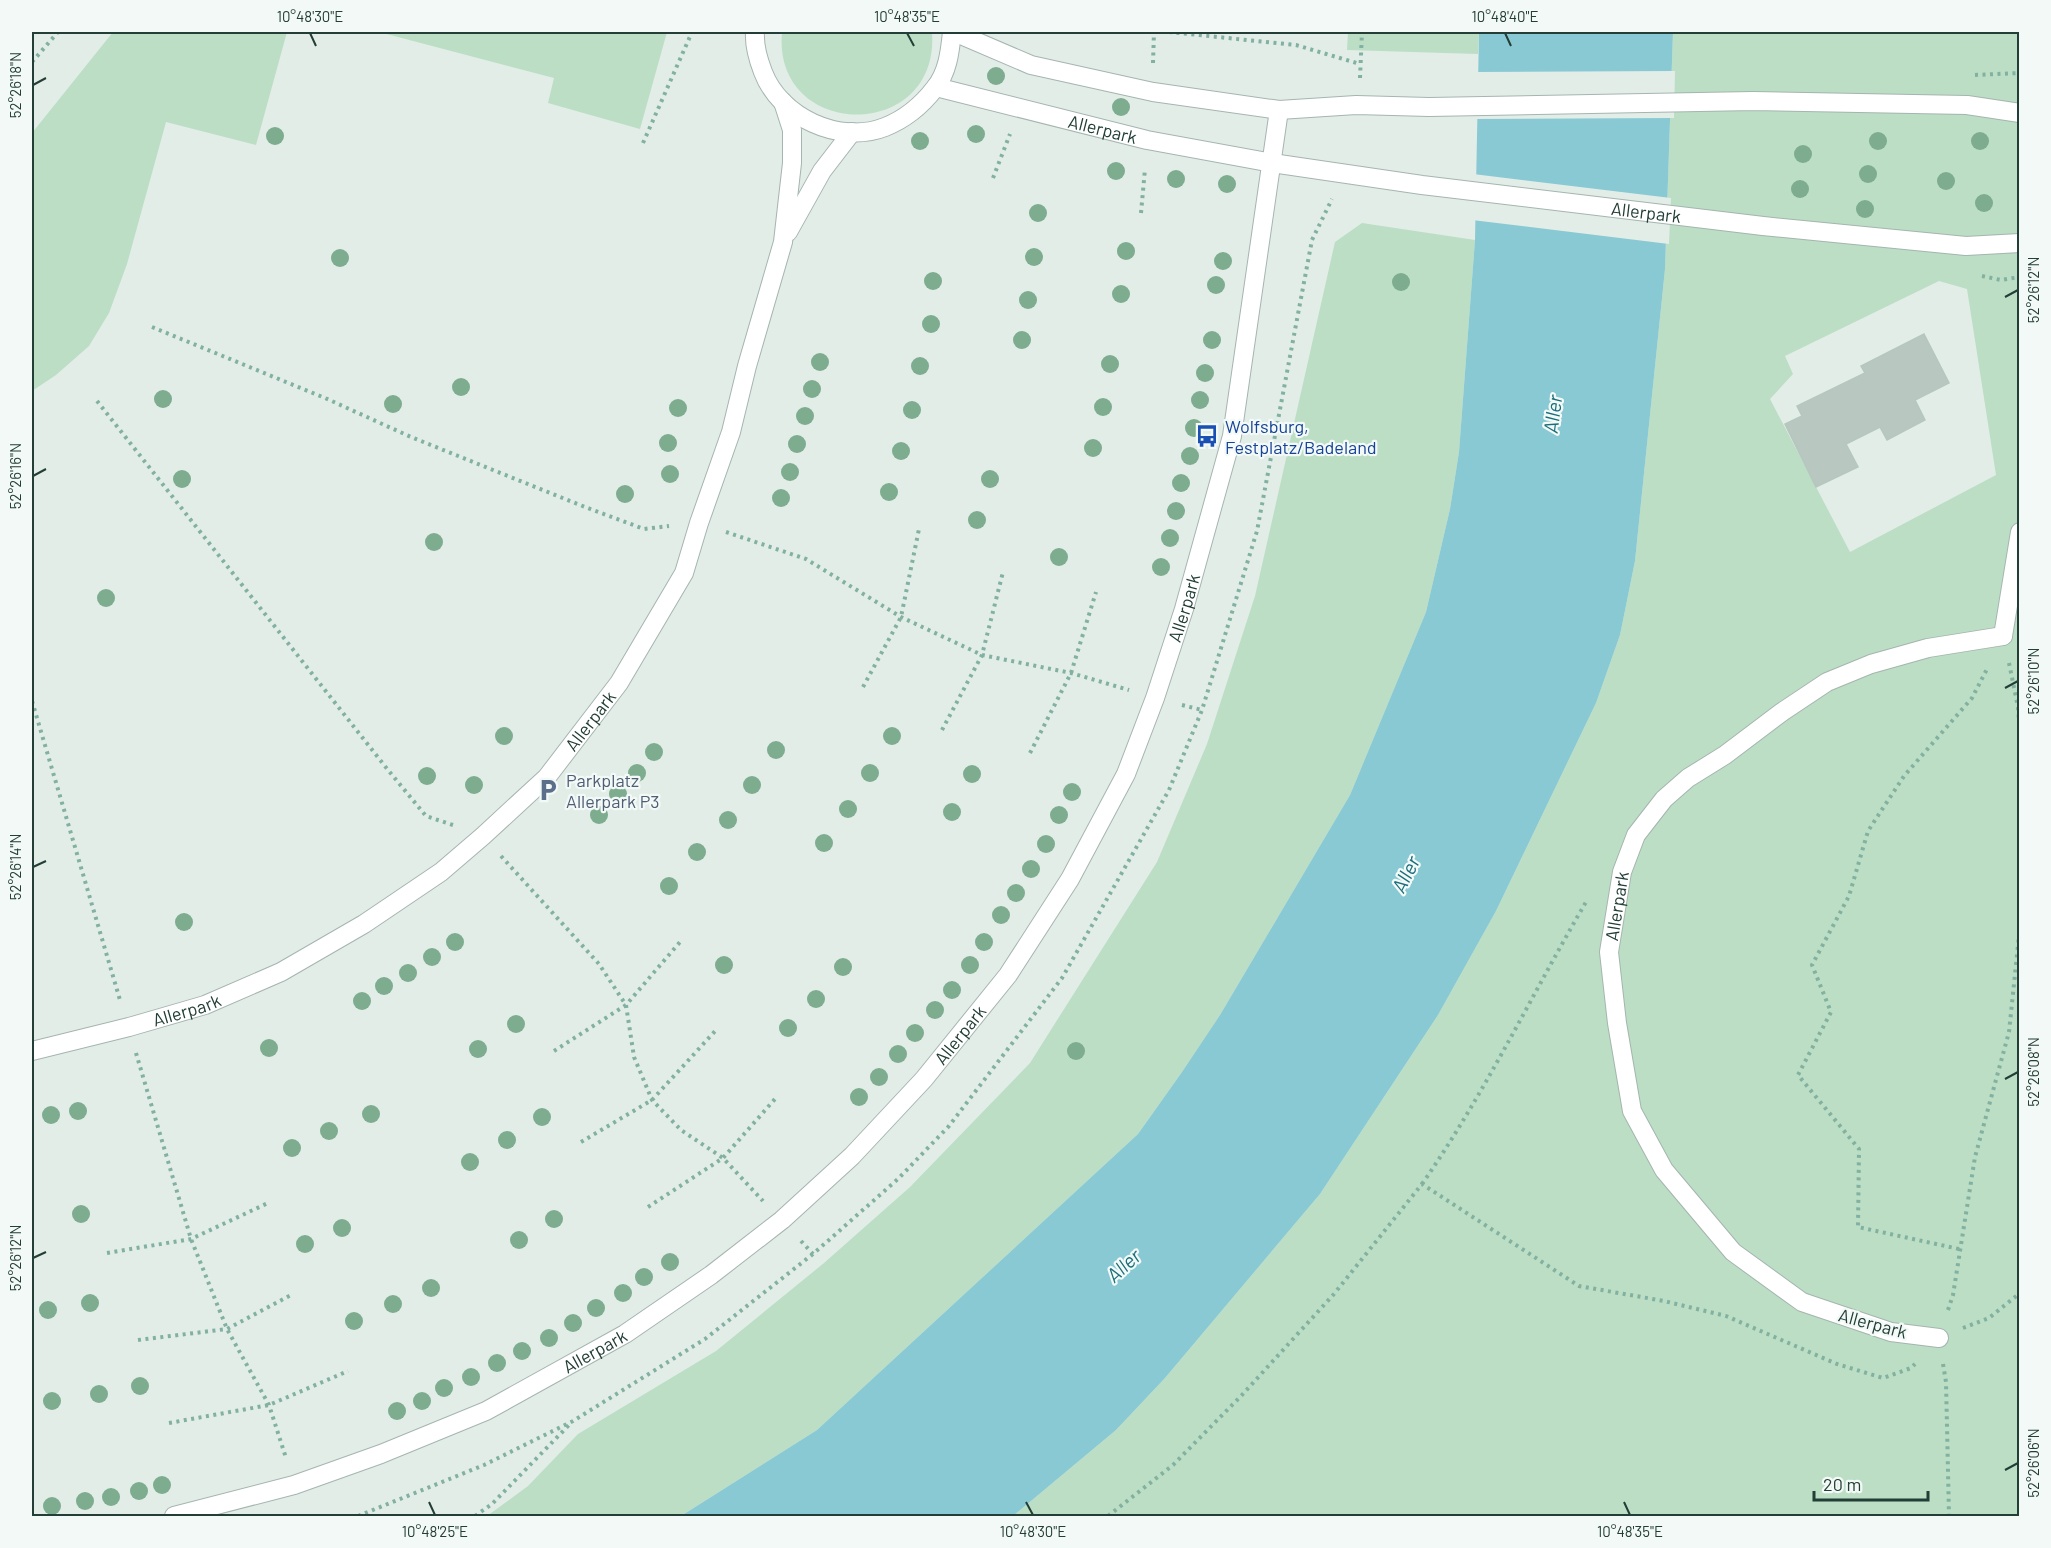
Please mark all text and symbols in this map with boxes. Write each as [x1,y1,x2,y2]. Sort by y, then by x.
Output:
text: 10°48'30"E [277,7,343,25]
text: 10°48'35"E [874,7,940,25]
text: 10°48'40"E [1471,7,1539,25]
text: 52°26'18"N [6,52,24,118]
street label: Allerpark [1066,110,1140,148]
street label: Allerpark [1610,197,1682,227]
text: 52°26'12"N [2024,257,2042,323]
water label: Aller [1538,393,1566,434]
place label: Wolfsburg, Festplatz/Badeland [1225,415,1377,458]
bus stop icon: Wolfsburg, Festplatz/Badeland [1194,423,1220,449]
text: 52°26'16"N [6,443,24,509]
street label: Allerpark [1163,571,1204,645]
text: 52°26'10"N [2024,647,2042,715]
street label: Allerpark [560,686,620,755]
place label: Parkplatz Allerpark P3 [566,769,660,812]
parking icon: Parkplatz Allerpark P3 [535,777,561,803]
text: 52°26'14"N [6,834,24,900]
water label: Aller [1386,851,1425,896]
street label: Allerpark [1600,870,1633,942]
street label: Allerpark [150,989,224,1031]
street label: Allerpark [929,1000,990,1069]
text: 52°26'08"N [2024,1037,2042,1107]
text: 52°26'12"N [6,1225,24,1291]
water label: Aller [1101,1243,1146,1287]
street label: Allerpark [1836,1303,1910,1343]
street label: Allerpark [559,1324,631,1377]
text: 52°26'06"N [2024,1428,2042,1498]
scale bar [1814,1464,1928,1502]
text: 20 m [1823,1473,1861,1495]
text: 10°48'25"E [402,1522,468,1540]
text: 10°48'30"E [1000,1522,1066,1540]
text: 10°48'35"E [1597,1522,1663,1540]

